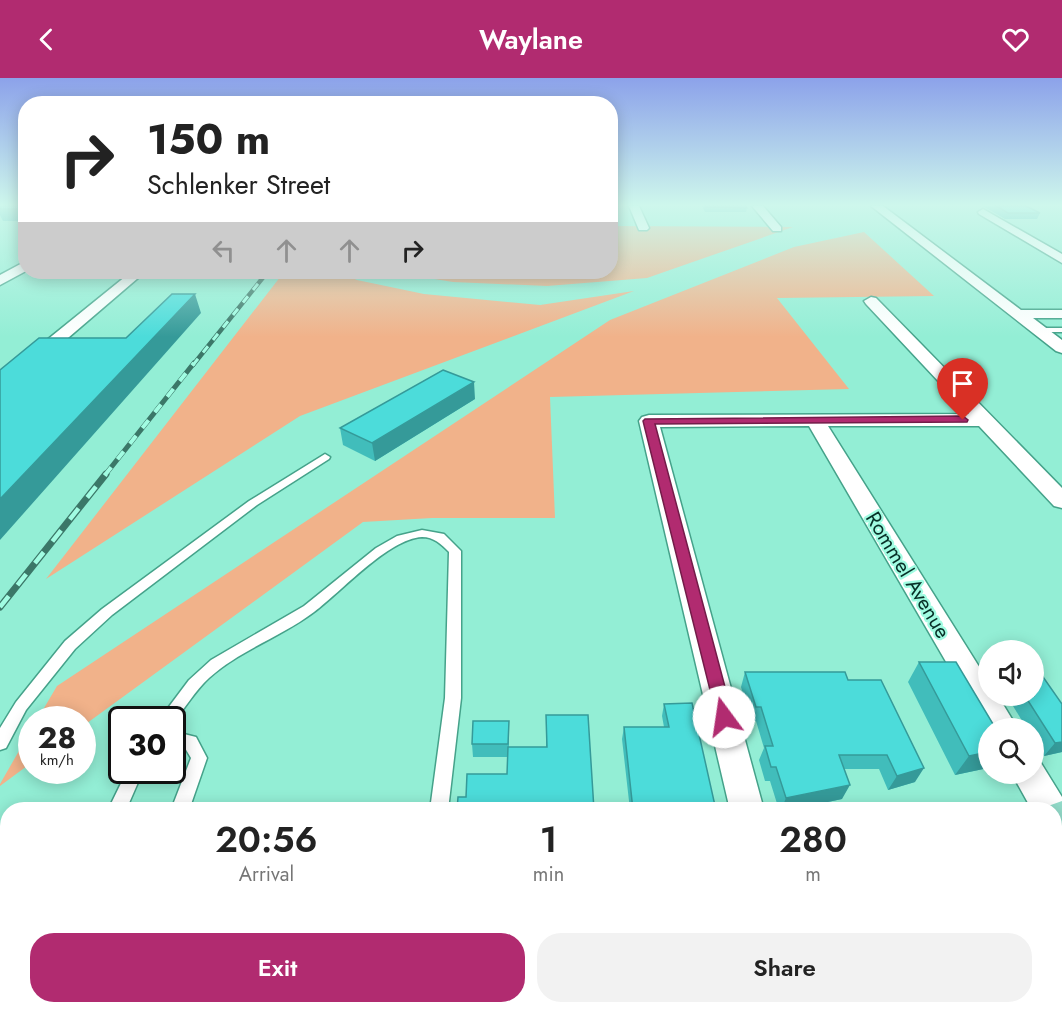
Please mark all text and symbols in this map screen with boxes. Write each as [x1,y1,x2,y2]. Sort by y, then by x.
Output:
text: Waylane [479,20,583,59]
icon: back [30,23,63,56]
icon: heart [999,23,1032,56]
text: 150 m [147,109,270,170]
icon: right [48,120,126,198]
text: Schlenker Street [147,165,330,204]
icon: left [207,234,240,267]
icon: ahead [270,234,303,267]
icon: ahead [333,234,366,267]
icon: right [396,234,429,267]
pin [937,358,988,420]
icon: arrive [946,367,979,400]
street label: Rommel Avenue [858,506,958,644]
map controls [978,640,1044,784]
button: sound [978,640,1044,706]
position arrow [692,685,756,749]
speed limit sign: 30 [108,706,186,784]
text: 28 [38,716,76,759]
button: search [978,718,1044,784]
text: km/h [40,749,74,771]
text: 20:56 [215,813,318,865]
text: 1 [540,813,557,865]
text: 280 [779,813,847,865]
text: Arrival [239,860,294,889]
text: min [533,860,564,889]
text: m [805,860,821,889]
button: Exit [30,933,525,1002]
button: Share [537,933,1032,1002]

